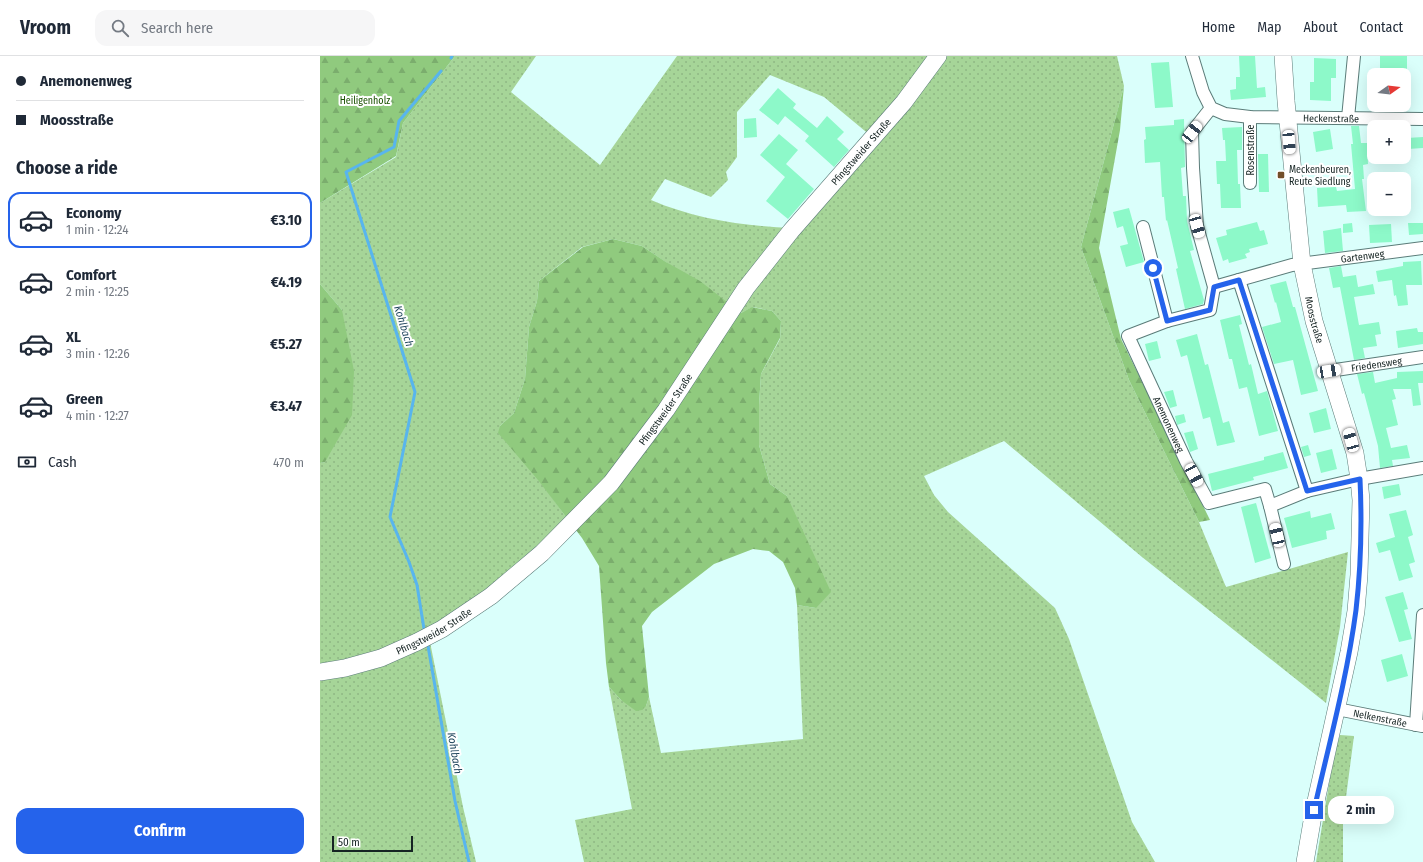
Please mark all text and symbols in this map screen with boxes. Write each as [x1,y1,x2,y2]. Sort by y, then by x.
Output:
search box [95,10,375,46]
text: Vroom [20,16,71,39]
icon: search [109,17,131,39]
text: Search here [141,19,213,37]
text: Home [1202,19,1235,36]
text: Map [1257,19,1281,36]
text: About [1303,19,1338,36]
text: Contact [1360,19,1403,36]
north arrow [1367,68,1411,112]
map controls [1367,68,1411,216]
text: Anemonenweg [40,72,132,90]
park label: Heiligenholz [340,95,390,107]
text: Moosstraße [40,111,114,129]
street label: Heckenstraße [1303,113,1359,125]
street label: Pfingstweider Straße [829,116,894,188]
car [1180,119,1204,145]
button: + [1367,120,1411,164]
street label: Rosenstraße [1245,124,1257,175]
car [1282,130,1296,154]
text: Choose a ride [16,157,118,179]
place label: Meckenbeuren, Reute Siedlung [1289,164,1351,188]
marker: Meckenbeuren, Reute Siedlung [1276,170,1286,180]
button: − [1367,172,1411,216]
icon: car [18,202,54,238]
text: Economy [66,204,121,222]
text: €3.10 [270,211,302,229]
car [1188,213,1206,239]
text: 1 min · 12:24 [66,222,128,237]
street label: Gartenweg [1340,248,1385,266]
route start [1144,259,1162,277]
icon: car [18,264,54,300]
text: Comfort [66,266,117,284]
text: €4.19 [271,273,302,291]
text: 2 min · 12:25 [66,284,129,299]
street label: Moosstraße [1302,295,1326,345]
water label: Kohlbach [391,304,416,348]
icon: car [18,326,54,362]
text: XL [66,328,81,346]
text: €5.27 [270,335,302,353]
text: 3 min · 12:26 [66,346,130,361]
street label: Friedensweg [1350,355,1403,375]
car [1316,363,1342,379]
street label: Pfingstweider Straße [637,372,695,448]
icon: car [18,388,54,424]
text: Green [66,390,103,408]
street label: Anemonenweg [1150,395,1186,455]
text: €3.47 [270,397,302,415]
text: 4 min · 12:27 [66,408,129,423]
car [1342,427,1360,453]
icon: cash [16,451,38,473]
text: Cash [48,453,77,471]
text: 470 m [273,455,304,470]
car [1183,462,1205,488]
car [1268,522,1286,548]
street label: Pfingstweider Straße [394,606,474,658]
street label: Nelkenstraße [1352,707,1408,730]
water label: Kohlbach [444,731,465,775]
callout: 2 min [1328,796,1394,824]
route end [1305,801,1323,819]
text: 2 min [1347,802,1375,817]
button: Confirm [16,808,304,854]
scale bar [332,834,413,853]
text: 50 m [338,836,360,849]

